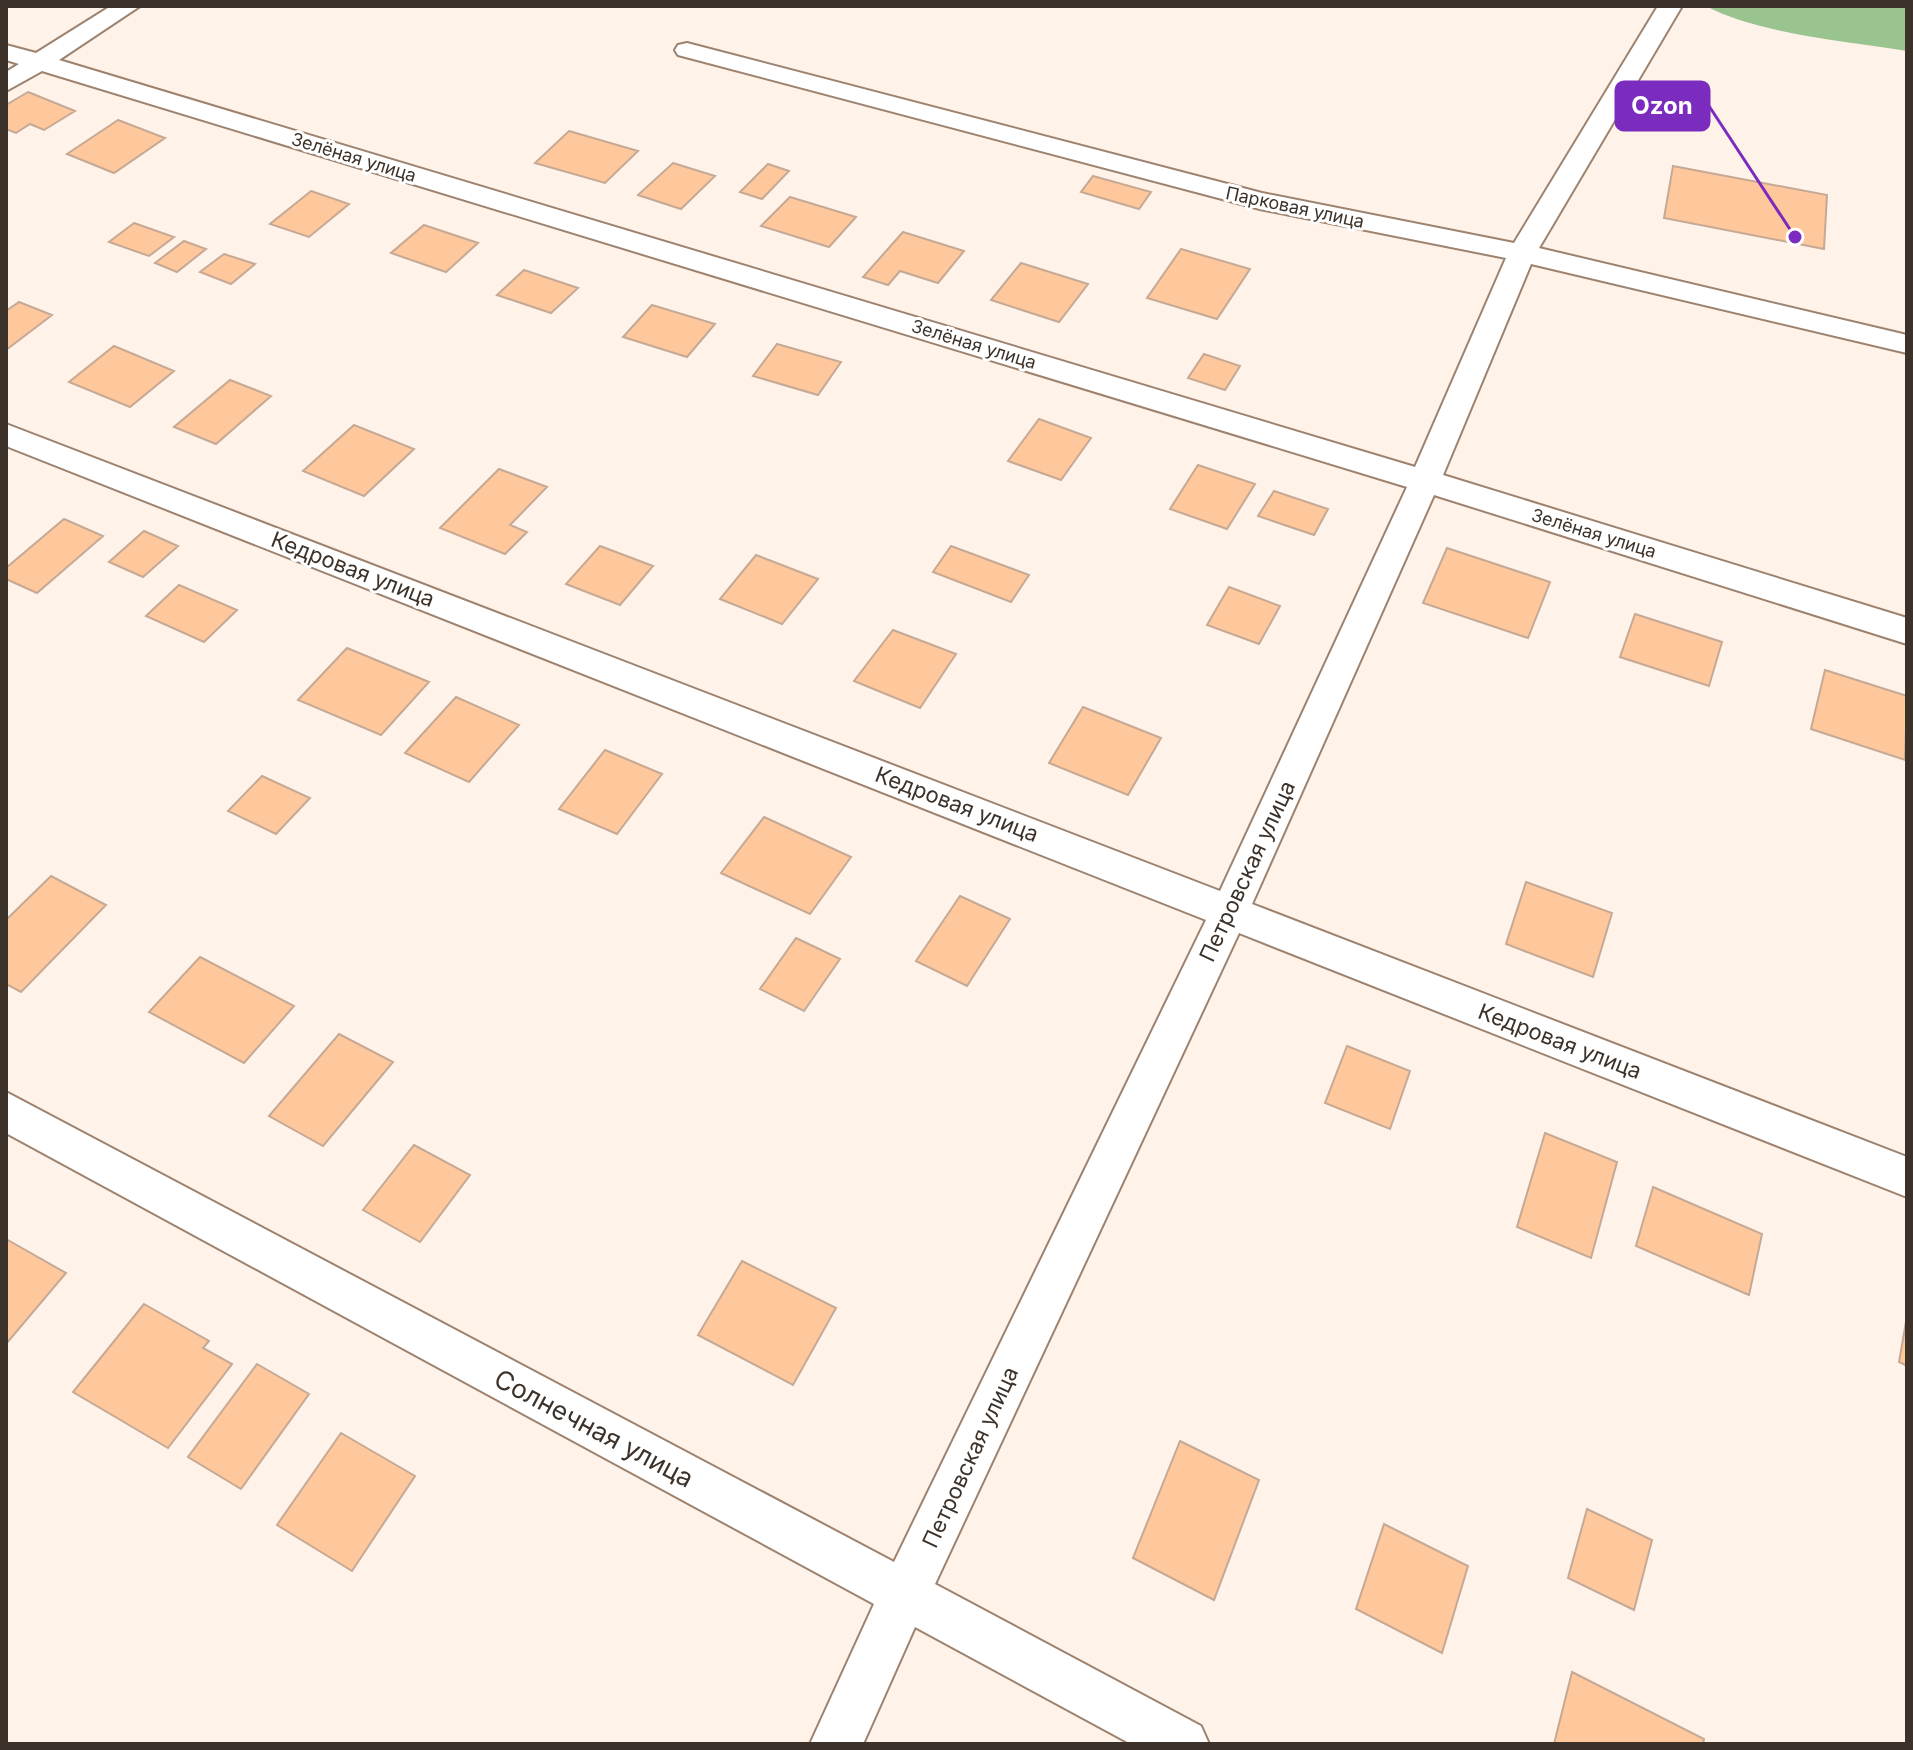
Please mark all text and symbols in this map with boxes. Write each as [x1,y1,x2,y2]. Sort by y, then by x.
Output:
callout: Ozon [1616,82,1709,130]
text: Ozon [1631,91,1693,120]
street label: Зелёная улица [289,128,419,186]
street label: Парковая улица [1224,182,1366,232]
street label: Зелёная улица [909,315,1039,373]
street label: Зелёная улица [1529,504,1659,562]
street label: Кедровая улица [268,526,438,612]
street label: Кедровая улица [872,761,1042,847]
street label: Петровская улица [1194,776,1300,966]
street label: Кедровая улица [1475,998,1645,1084]
street label: Солнечная улица [489,1362,699,1494]
street label: Петровская улица [917,1362,1023,1552]

